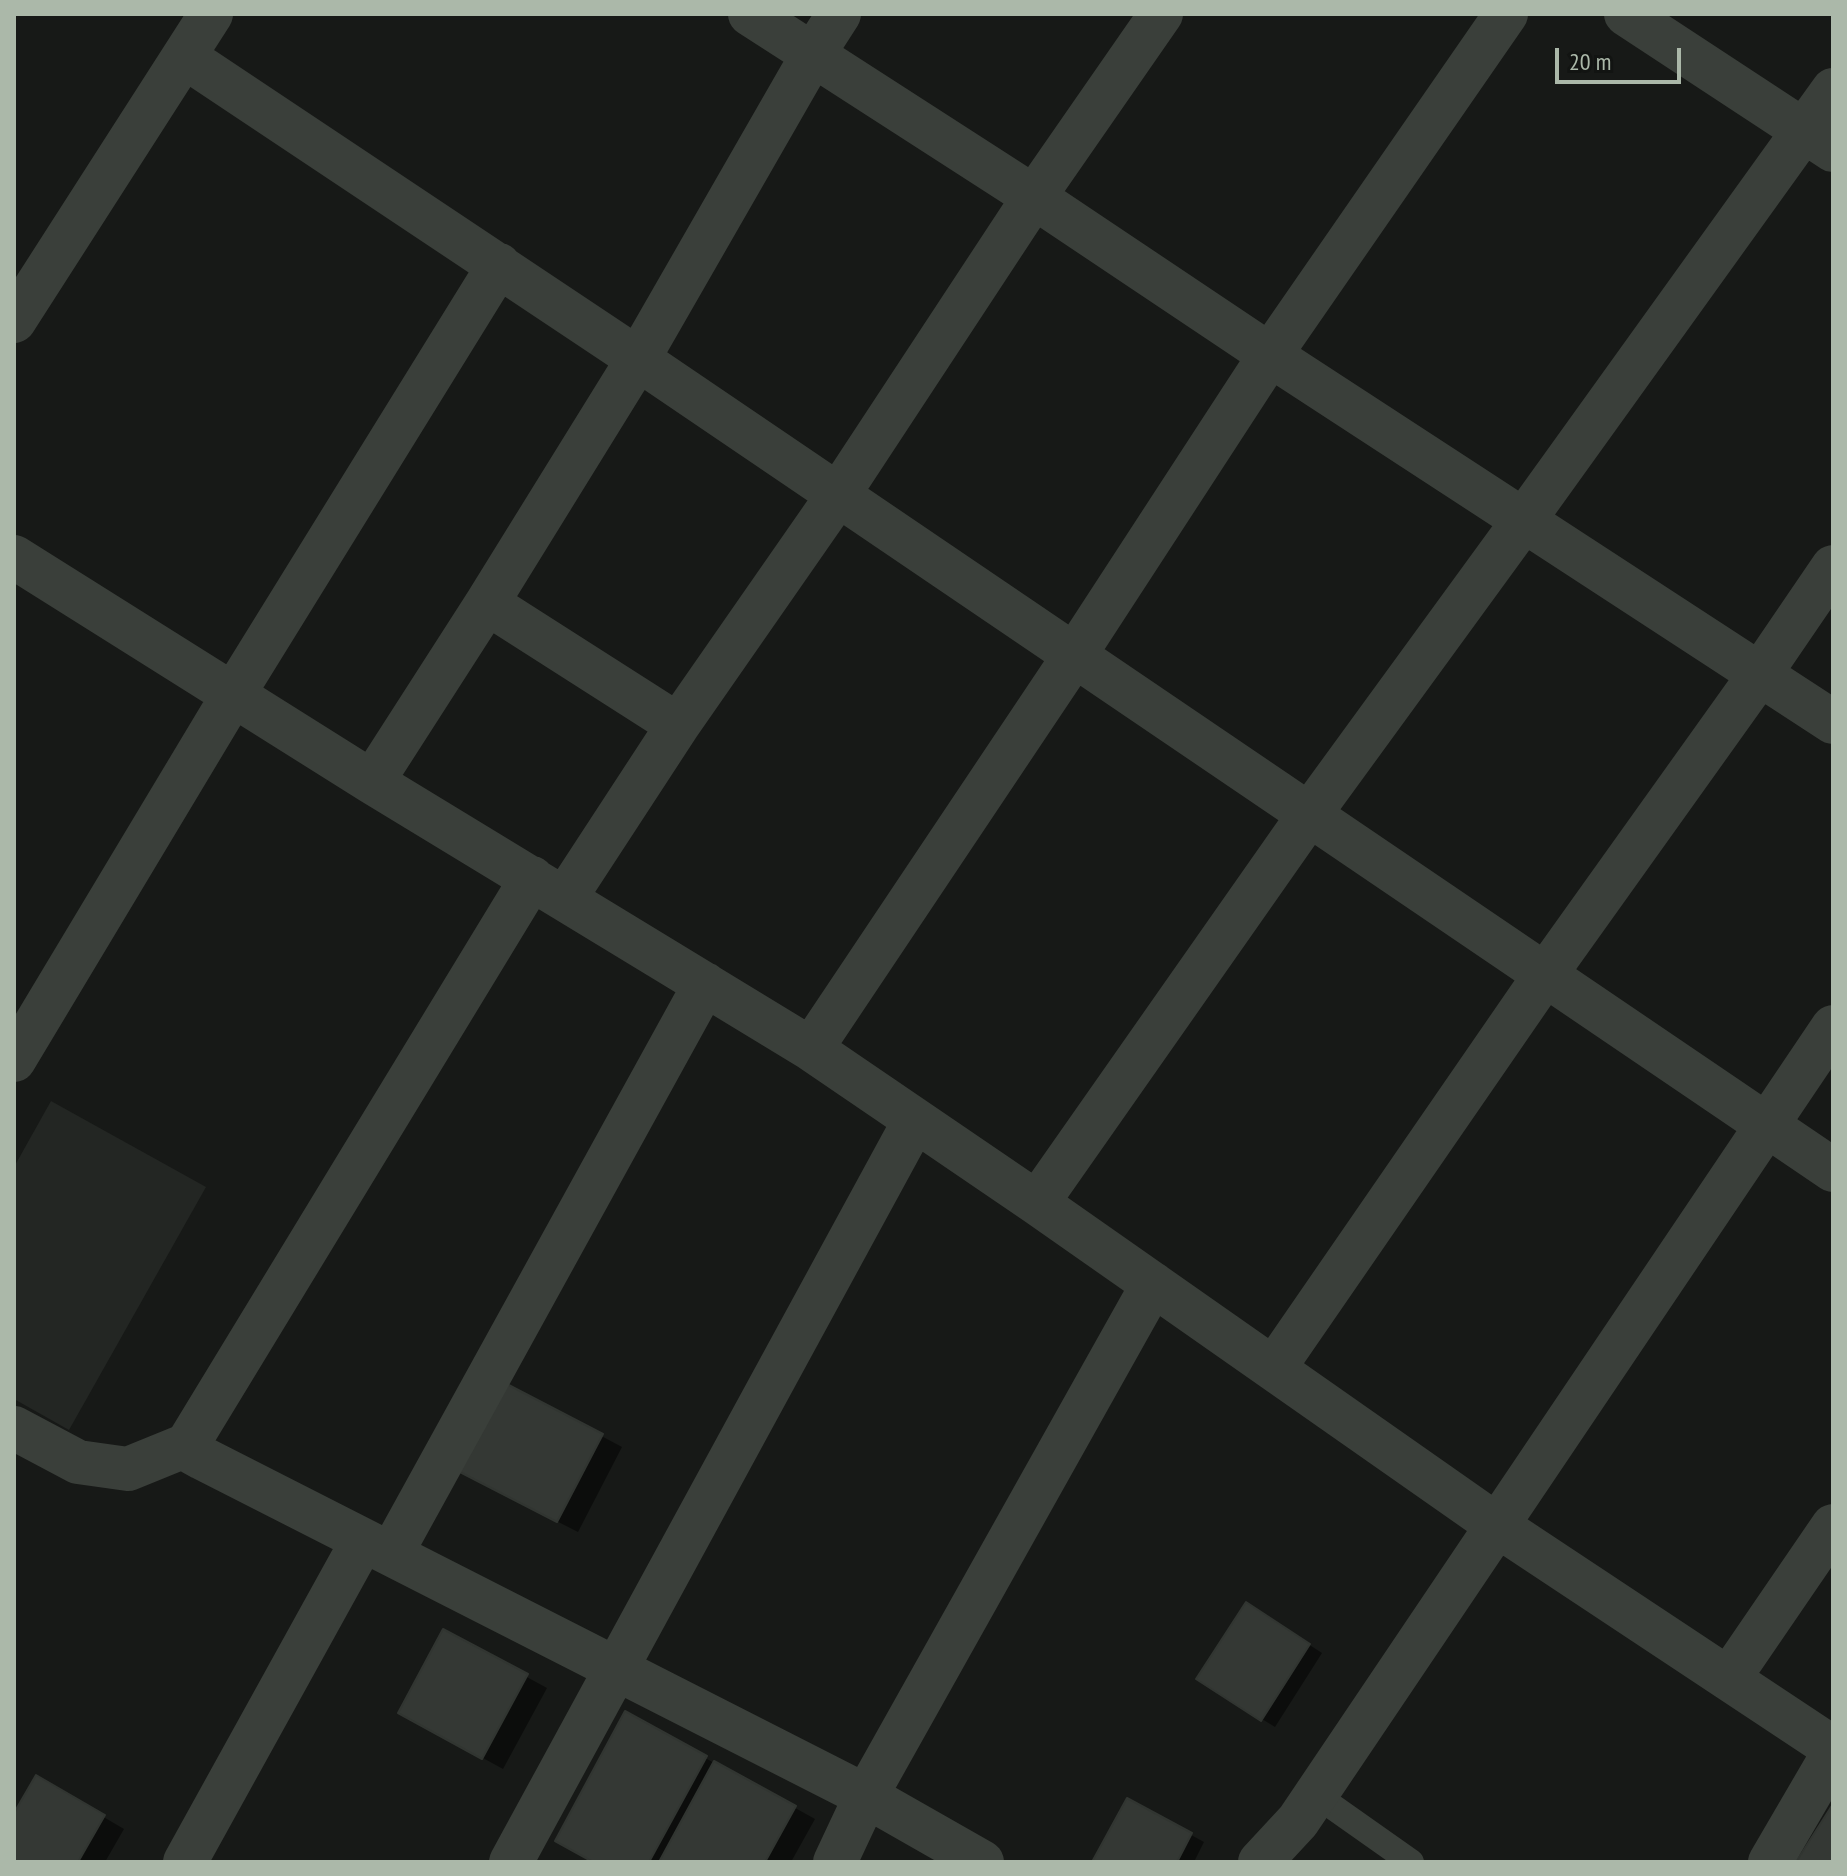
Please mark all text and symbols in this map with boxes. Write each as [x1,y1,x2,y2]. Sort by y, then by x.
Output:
scale bar [1559,32,1685,82]
text: 20 m [1569,46,1611,77]

